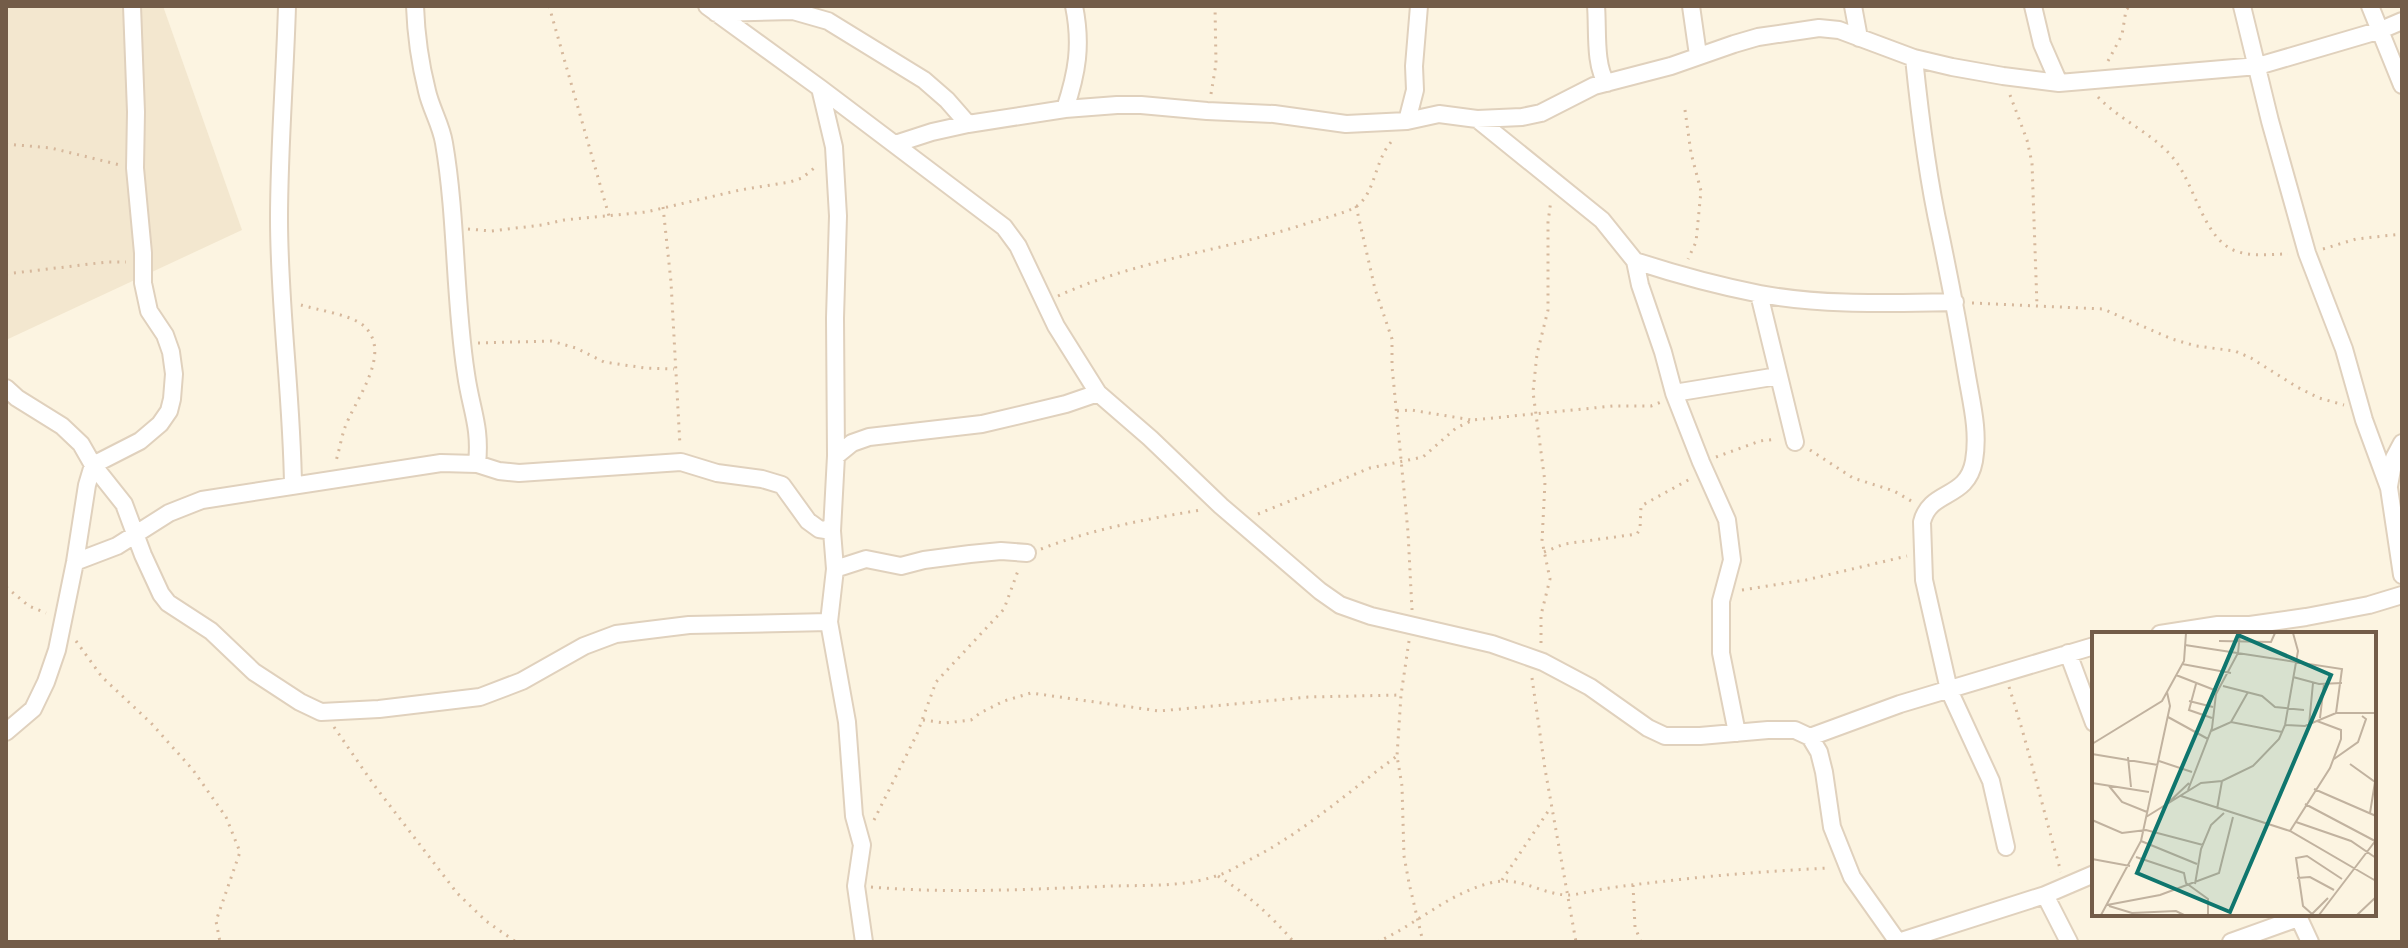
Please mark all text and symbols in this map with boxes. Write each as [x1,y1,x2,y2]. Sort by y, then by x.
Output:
inset map [2092,632,2376,916]

